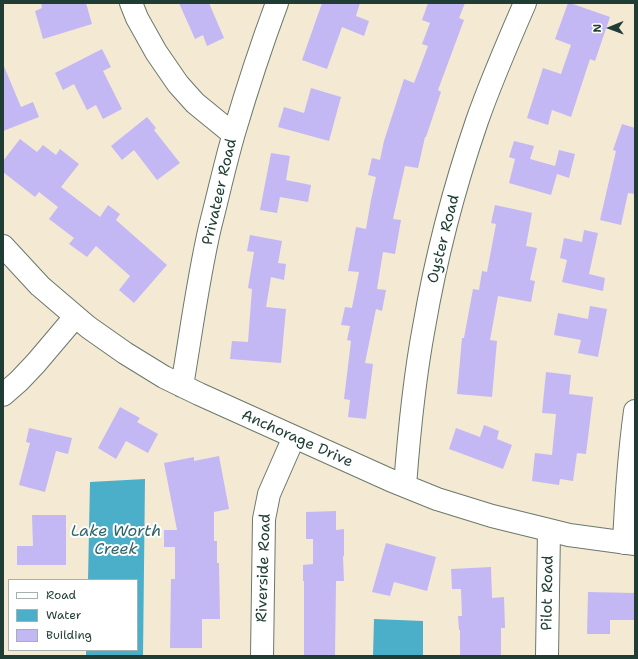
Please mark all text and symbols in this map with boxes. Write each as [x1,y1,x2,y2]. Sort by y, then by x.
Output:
north arrow [590,8,630,48]
text: N [590,24,605,33]
street label: Privateer Road [199,137,241,247]
street label: Oyster Road [424,193,464,285]
street label: Anchorage Drive [239,406,355,472]
street label: Riverside Road [253,513,275,623]
water label: Lake Worth Creek [71,522,161,560]
street label: Pilot Road [538,555,558,631]
legend [8,579,138,651]
text: Road [46,587,76,603]
text: Water [46,607,81,623]
text: Building [46,627,92,643]

